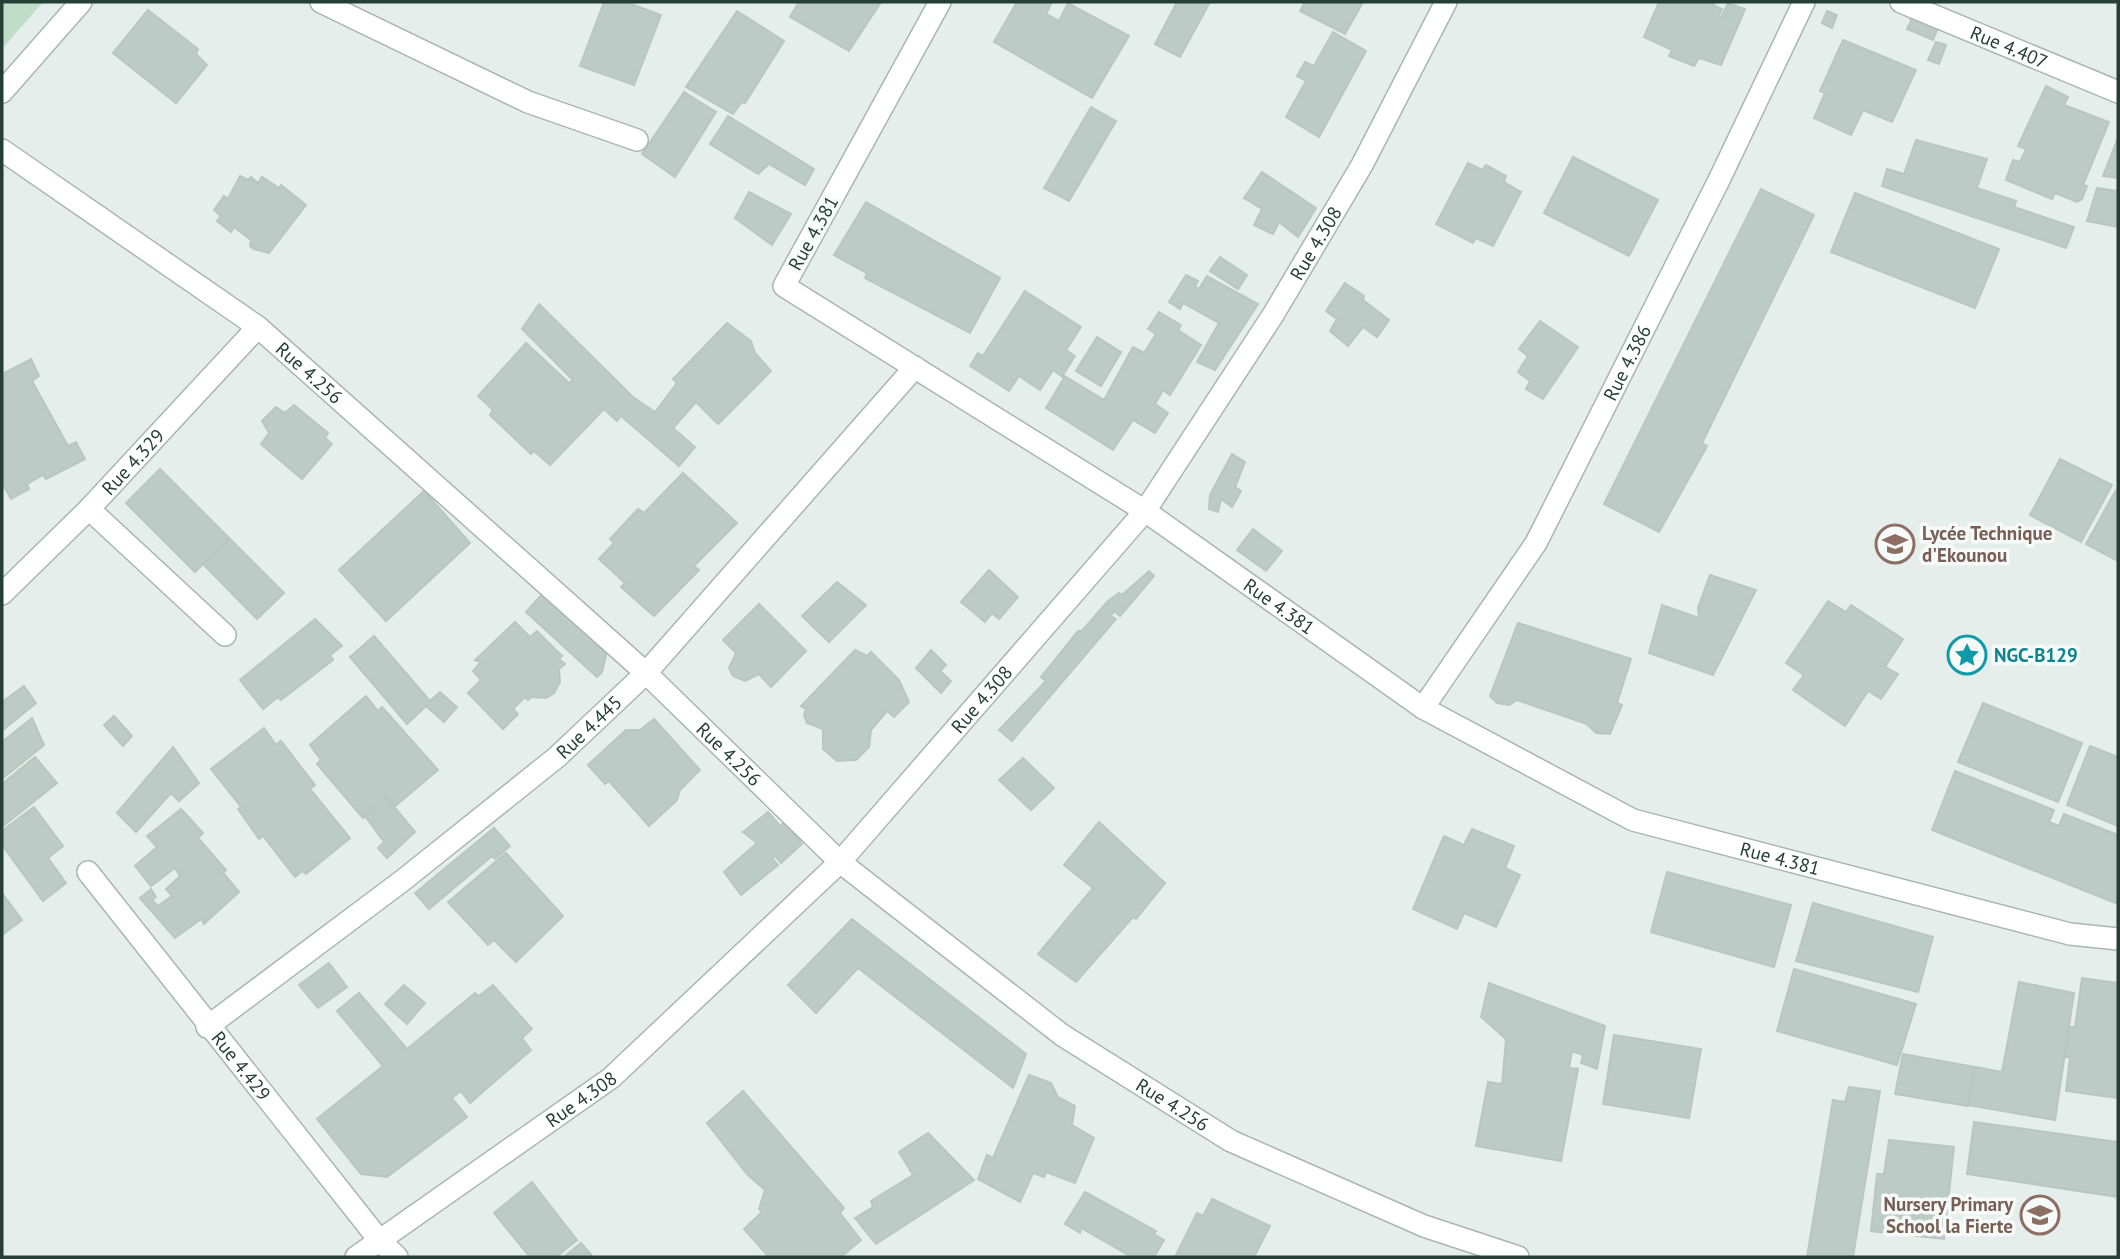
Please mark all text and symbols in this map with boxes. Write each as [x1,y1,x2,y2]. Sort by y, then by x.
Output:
street label: Rue 4.407 [1967,20,2051,74]
street label: Rue 4.381 [783,192,843,274]
street label: Rue 4.308 [1284,202,1347,284]
street label: Rue 4.386 [1598,321,1656,404]
street label: Rue 4.256 [271,337,348,409]
street label: Rue 4.329 [96,424,169,500]
place label: Lycée Technique d'Ekounou [1922,521,2052,567]
school or university icon: Lycée Technique d'Ekounou [1874,523,1916,565]
street label: Rue 4.381 [1239,573,1320,640]
place icon: NGC-B129 [1946,634,1988,676]
place label: NGC-B129 [1994,643,2078,667]
street label: Rue 4.308 [946,661,1017,738]
street label: Rue 4.445 [551,690,627,764]
street label: Rue 4.256 [691,717,767,791]
street label: Rue 4.381 [1737,836,1822,880]
street label: Rue 4.429 [207,1026,276,1105]
street label: Rue 4.308 [541,1066,621,1132]
street label: Rue 4.256 [1132,1073,1214,1136]
place label: Nursery Primary School la Fierte [1884,1192,2014,1238]
school or university icon: Nursery Primary School la Fierte [2019,1194,2061,1236]

